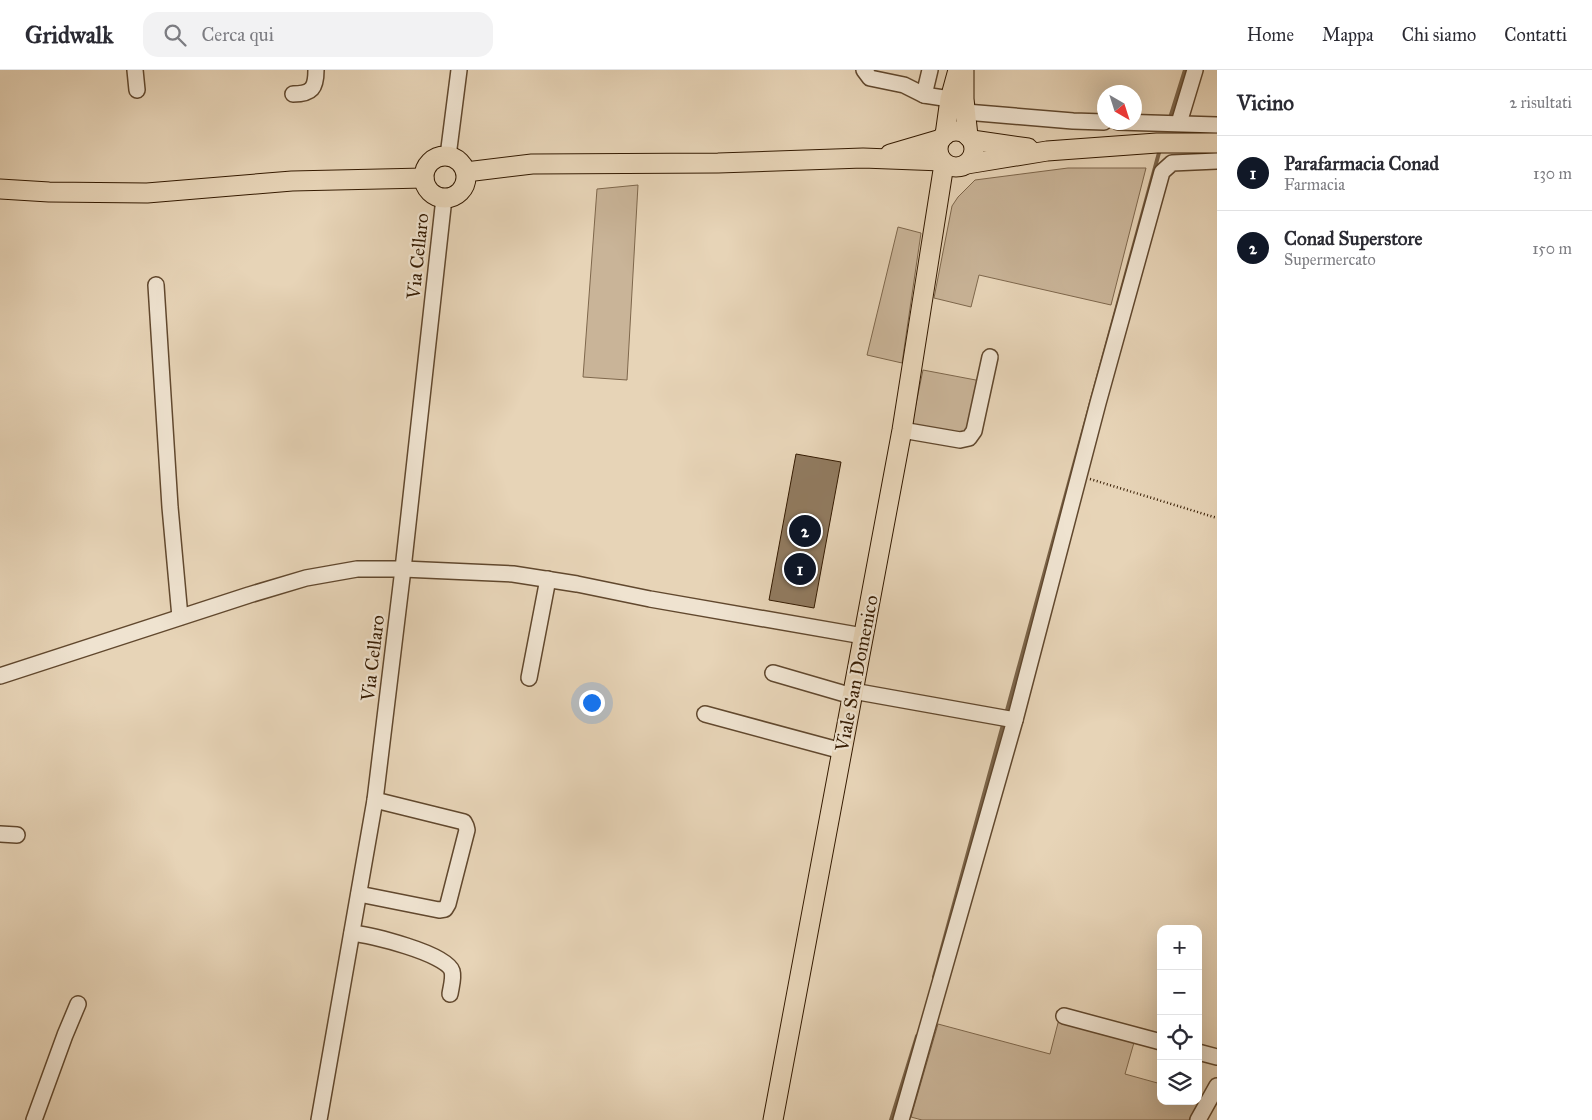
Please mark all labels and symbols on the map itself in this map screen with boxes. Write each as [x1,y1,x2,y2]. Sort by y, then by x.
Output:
north arrow [1097,85,1142,130]
street label: Via Cellaro [401,212,433,301]
pin: 2 [789,512,821,550]
pin: 1 [784,550,816,588]
street label: Viale San Domenico [830,593,883,754]
street label: Via Cellaro [356,613,389,703]
your location [579,690,605,716]

